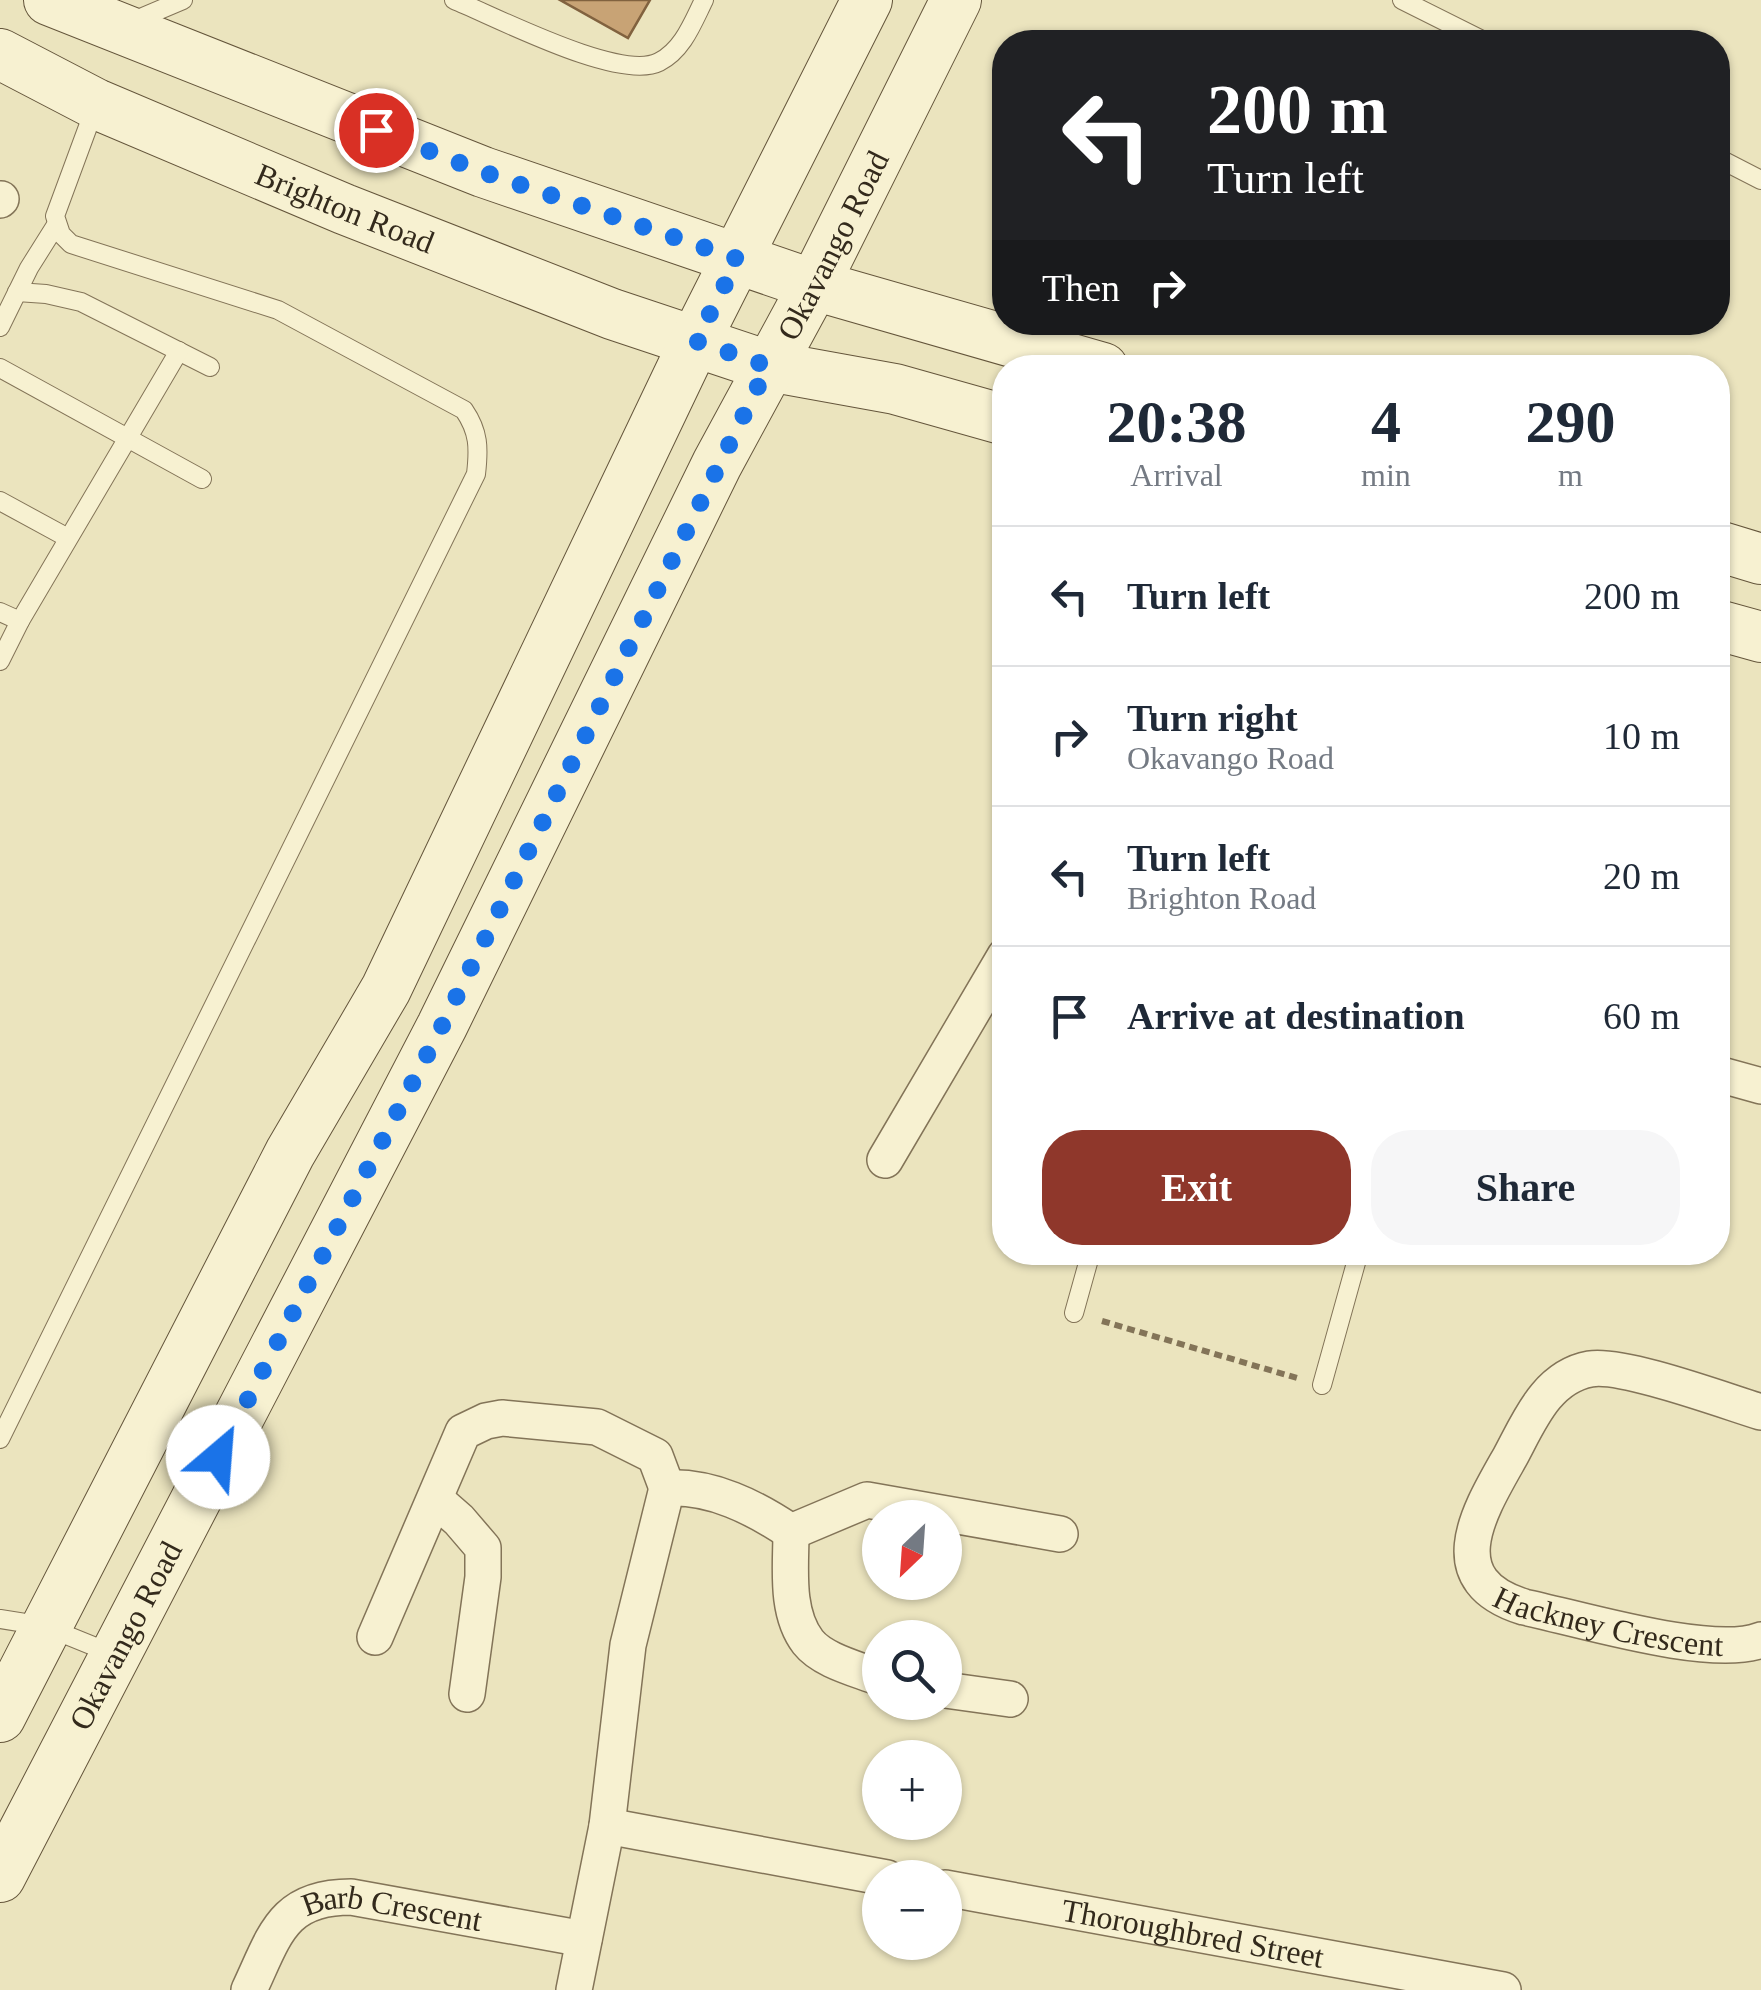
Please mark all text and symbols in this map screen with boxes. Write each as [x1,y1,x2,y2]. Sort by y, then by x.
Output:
icon: left [1042,70,1172,200]
text: 200 m [1207,71,1388,148]
pin [334,88,419,173]
icon: arrive [349,103,404,158]
street label: Okavango Road [770,145,896,346]
text: Turn left [1207,153,1364,203]
street label: Brighton Road [250,156,439,260]
icon: right [1140,260,1195,315]
text: Then [1042,267,1120,309]
text: 20:38 [1107,389,1247,455]
text: 4 [1371,389,1401,455]
text: 290 [1525,389,1615,455]
text: Arrival [1130,457,1223,493]
text: min [1361,457,1411,493]
text: m [1558,457,1583,493]
icon: left [1042,569,1097,624]
text: Turn left [1127,575,1270,617]
text: 200 m [1584,575,1680,617]
text: Turn right [1127,697,1298,739]
icon: right [1042,709,1097,764]
text: 10 m [1603,715,1680,757]
text: Okavango Road [1127,740,1334,776]
text: Turn left [1127,837,1270,879]
icon: left [1042,849,1097,904]
text: 20 m [1603,855,1680,897]
text: Brighton Road [1127,880,1316,916]
icon: arrive [1042,989,1097,1044]
text: Arrive at destination [1127,995,1465,1037]
text: 60 m [1603,995,1680,1037]
button: Exit [1042,1130,1351,1245]
button: Share [1371,1130,1680,1245]
position arrow [166,1405,270,1509]
north arrow [862,1500,962,1600]
map controls [862,1500,962,1960]
street label: Okavango Road [62,1535,189,1736]
street label: Hackney Crescent [1488,1579,1724,1663]
button: search [862,1620,962,1720]
button: + [862,1740,962,1840]
button: − [862,1860,962,1960]
street label: Barb Crescent [297,1879,485,1938]
street label: Thoroughbred Street [1059,1892,1327,1975]

